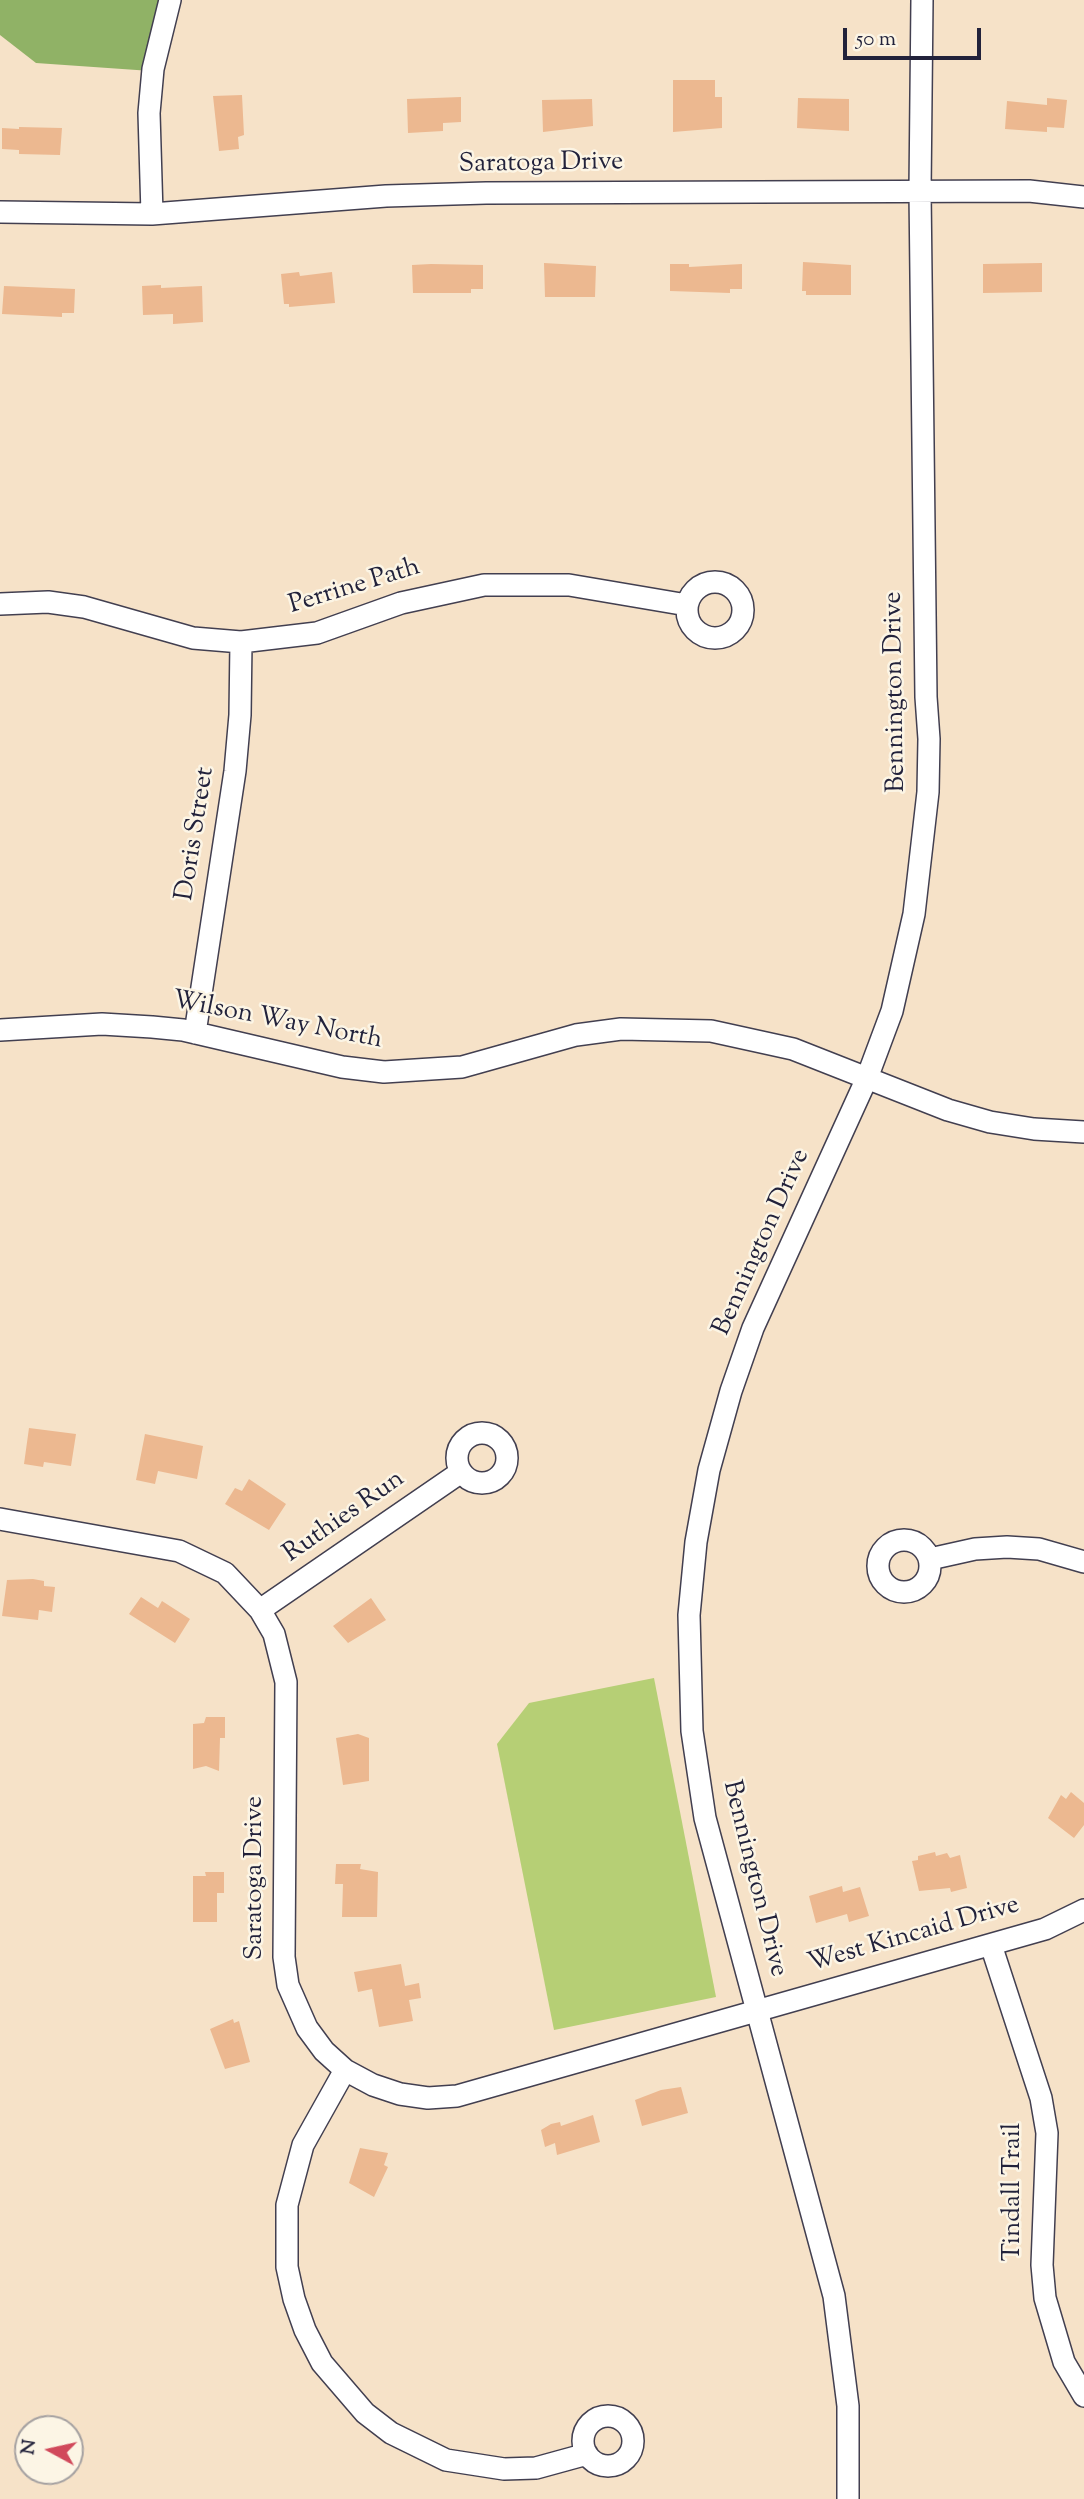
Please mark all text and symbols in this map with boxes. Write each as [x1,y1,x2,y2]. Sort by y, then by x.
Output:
scale bar [846,14,984,58]
text: 50 m [856,25,896,55]
street label: Saratoga Drive [459,148,623,182]
street label: Perrine Path [286,553,424,623]
street label: Bennington Drive [880,591,914,793]
street label: Doris Street [171,765,223,903]
street label: Wilson Way North [169,986,385,1058]
street label: Bennington Drive [708,1145,818,1341]
street label: Ruthies Run [279,1465,411,1571]
street label: Bennington Drive [714,1778,792,1980]
street label: Saratoga Drive [241,1796,273,1960]
street label: West Kincaid Drive [805,1891,1023,1981]
street label: Tindall Trail [999,2123,1031,2261]
north arrow [14,2415,84,2485]
text: N [15,2438,44,2457]

